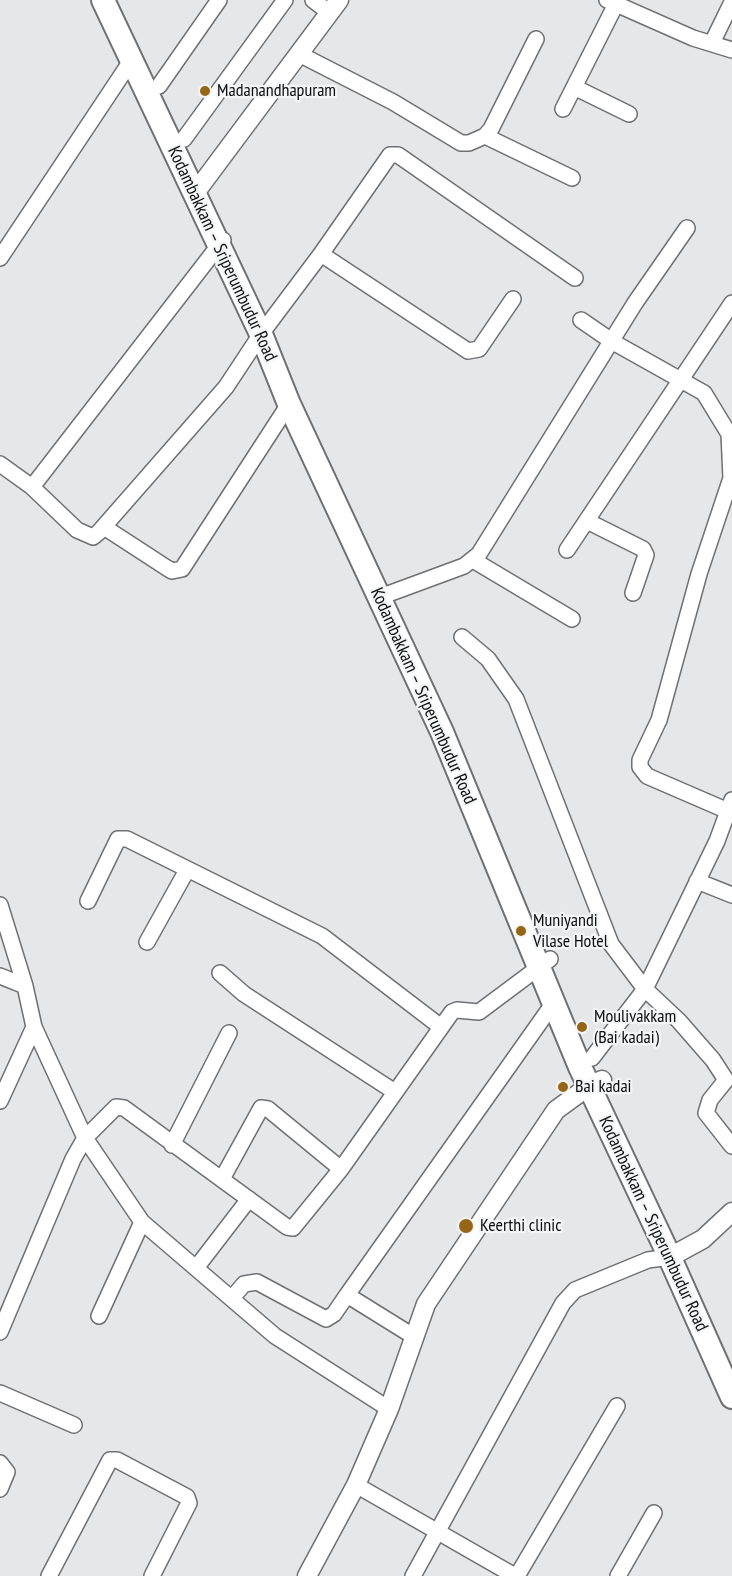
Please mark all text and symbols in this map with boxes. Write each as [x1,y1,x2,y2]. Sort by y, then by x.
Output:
place label: Madanandhapuram [217,80,336,102]
marker: Madanandhapuram [198,84,212,98]
street label: Kodambakkam – Sriperumbudur Road [163,143,281,365]
street label: Kodambakkam – Sriperumbudur Road [365,584,481,808]
place label: Muniyandi Vilase Hotel [533,910,608,952]
marker: Muniyandi Vilase Hotel [514,924,528,938]
place label: Moulivakkam (Bai kadai) [594,1006,676,1048]
marker: Moulivakkam (Bai kadai) [575,1020,589,1034]
place label: Bai kadai [575,1076,631,1098]
marker: Bai kadai [556,1080,570,1094]
street label: Kodambakkam – Sriperumbudur Road [594,1113,712,1335]
place label: Keerthi clinic [480,1215,562,1237]
marker: Keerthi clinic [457,1217,475,1235]

